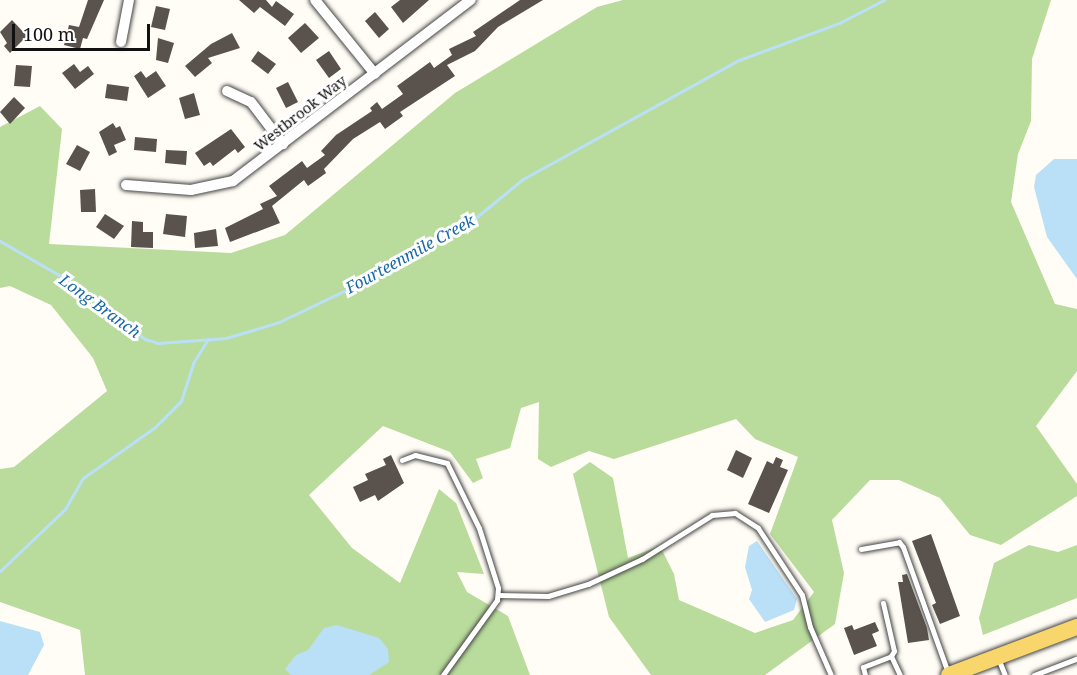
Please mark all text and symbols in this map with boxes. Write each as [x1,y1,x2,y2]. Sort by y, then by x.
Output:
scale bar [15,12,153,50]
text: 100 m [23,22,75,46]
street label: Westbrook Way [250,71,350,155]
water label: Fourteenmile Creek [342,211,478,297]
water label: Long Branch [56,270,144,342]

